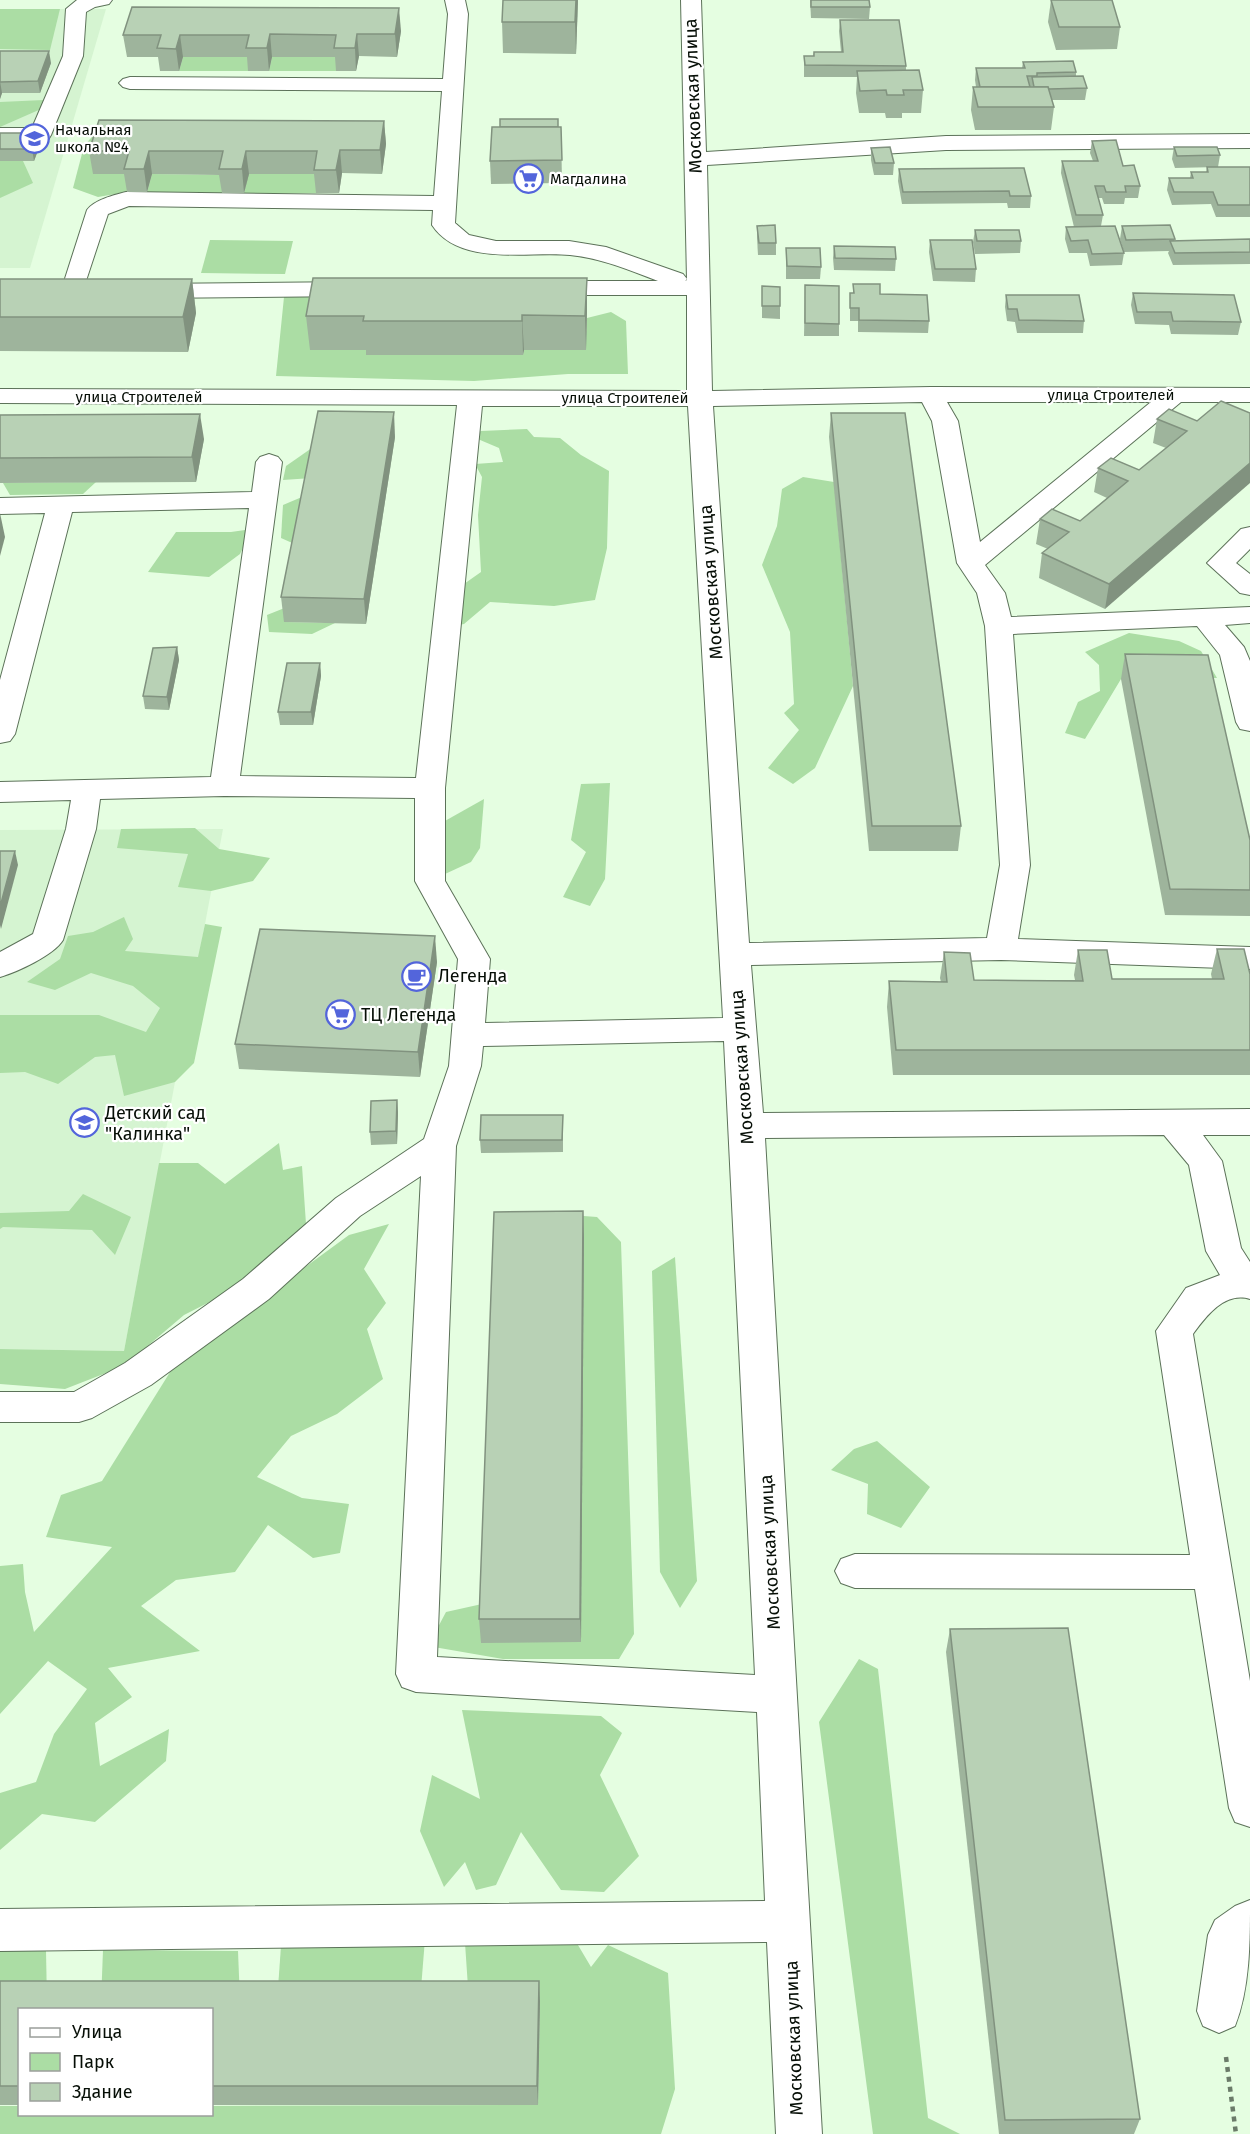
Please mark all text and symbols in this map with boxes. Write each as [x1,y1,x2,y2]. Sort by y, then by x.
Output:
street label: Московская улица [679,18,707,174]
place label: Начальная школа №4 [55,121,132,156]
school or university icon: Начальная школа №4 [18,123,50,155]
supermarket icon: Магдалина [513,163,545,195]
place label: Магдалина [550,170,627,188]
street label: улица Строителей [1047,386,1175,404]
street label: улица Строителей [75,388,203,406]
street label: улица Строителей [561,389,689,407]
street label: Московская улица [695,504,727,660]
cafe icon: Легенда [401,960,433,992]
place label: Легенда [438,965,507,987]
street label: Московская улица [726,989,758,1145]
supermarket icon: ТЦ Легенда [324,999,356,1031]
place label: ТЦ Легенда [361,1004,456,1026]
place label: Детский сад "Калинка" [104,1102,206,1145]
school or university icon: Детский сад "Калинка" [68,1107,100,1139]
street label: Московская улица [755,1474,785,1630]
street label: Московская улица [780,1960,808,2116]
legend [18,2008,213,2116]
text: Улица [72,2021,122,2043]
text: Парк [72,2051,115,2073]
text: Здание [72,2081,133,2103]

